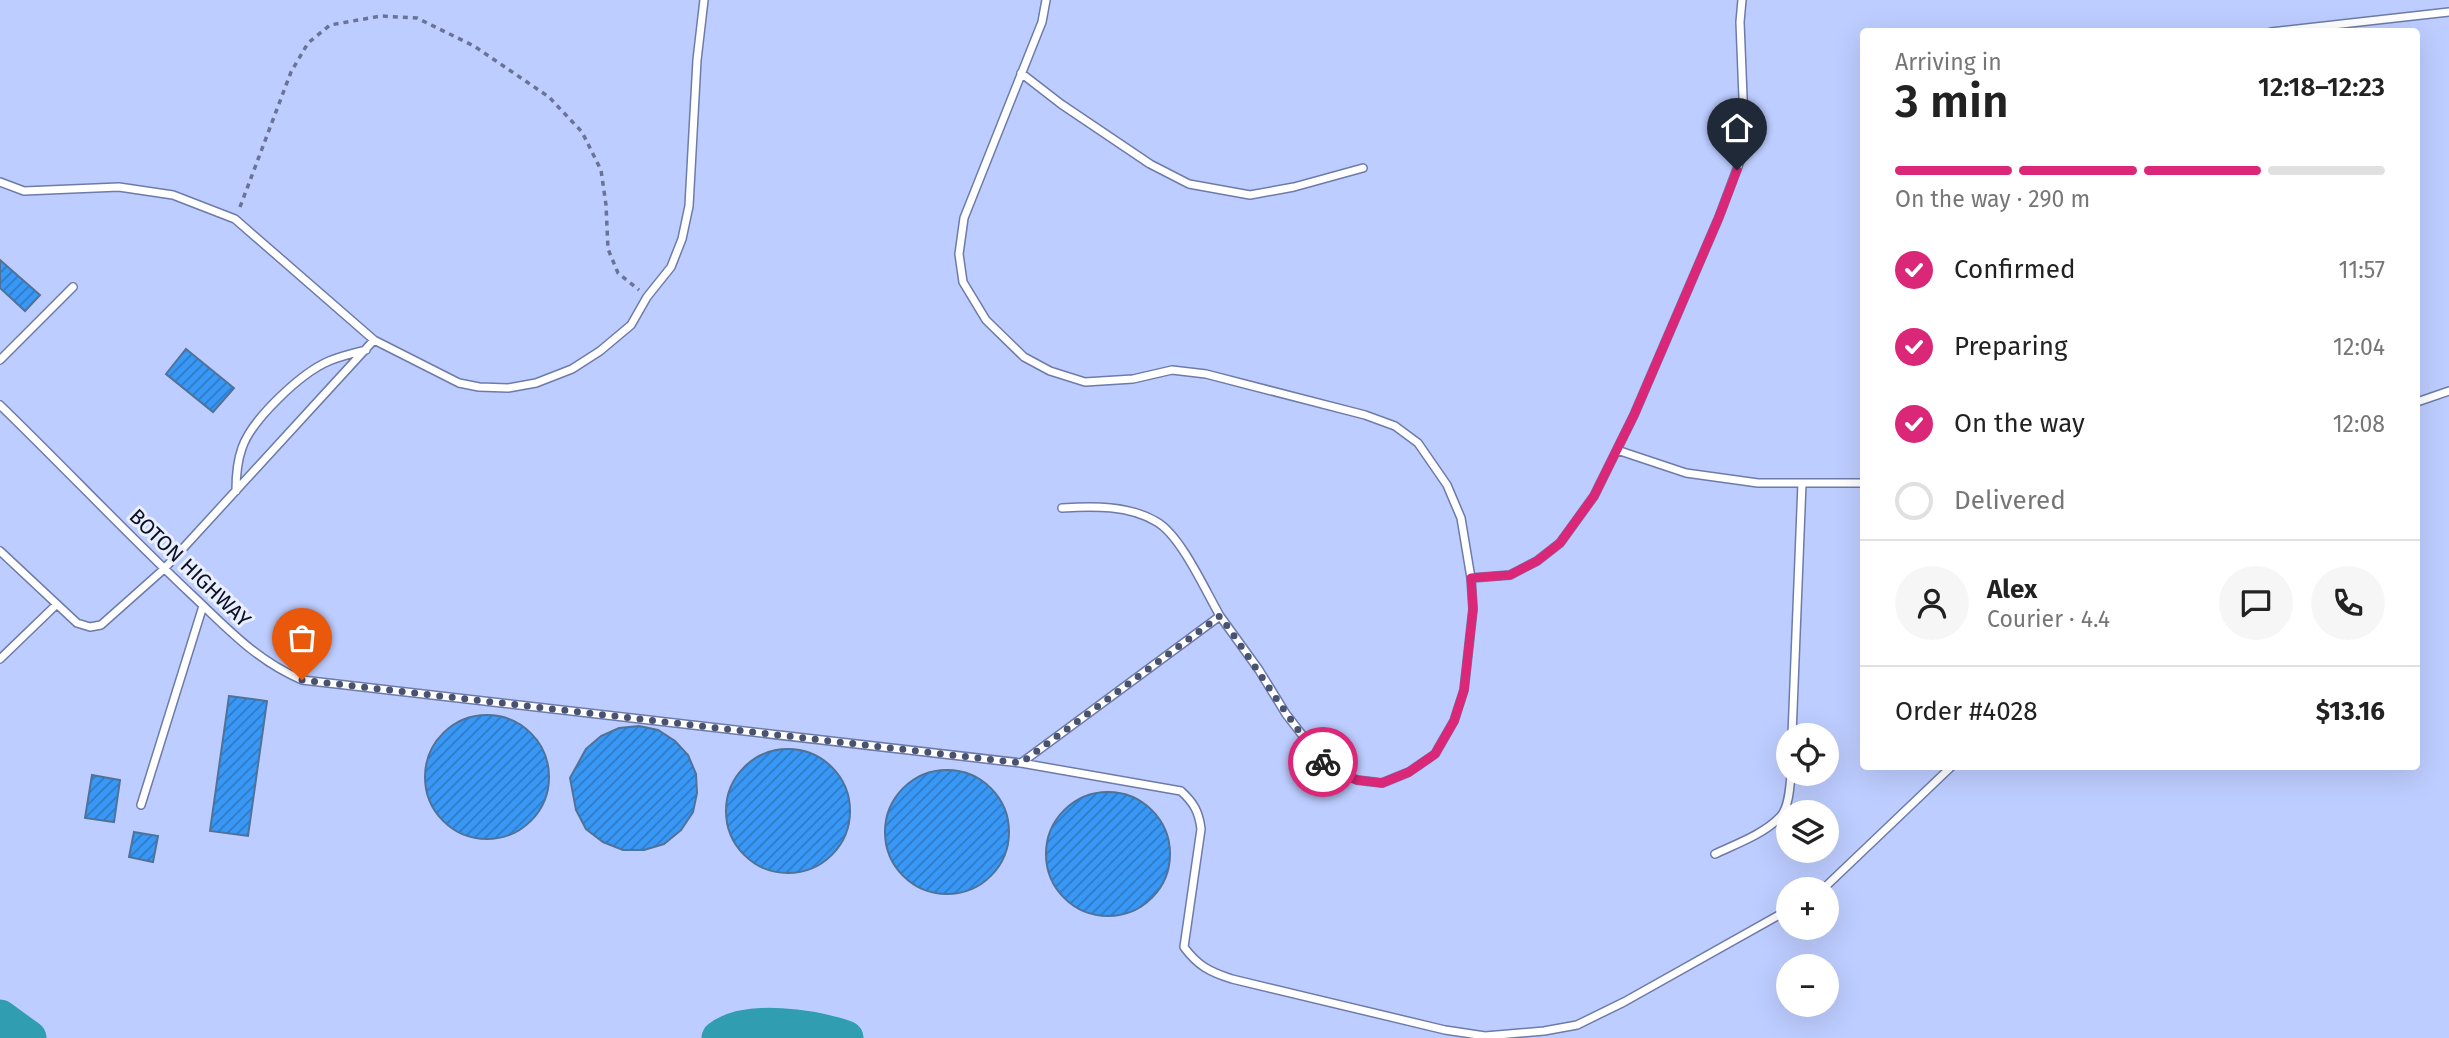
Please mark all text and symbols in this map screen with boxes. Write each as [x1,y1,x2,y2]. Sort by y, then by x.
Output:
text: Arriving in [1895,48,2002,76]
text: 12:18–12:23 [2258,72,2385,103]
text: 3 min [1895,74,2009,129]
pin [1707,98,1767,170]
icon: home [1718,109,1756,147]
text: On the way · 290 m [1895,185,2090,213]
icon: check [1895,251,1933,289]
text: Confirmed [1954,254,2075,285]
text: 11:57 [2339,256,2385,284]
icon: check [1895,328,1933,366]
text: Preparing [1954,331,2067,362]
text: 12:04 [2333,333,2385,361]
icon: check [1895,405,1933,443]
text: On the way [1954,408,2085,439]
text: 12:08 [2333,410,2385,438]
text: Delivered [1954,485,2066,516]
street label: BOTON HIGHWAY [124,503,257,633]
button: person [1895,566,1969,640]
button: chat [2219,566,2293,640]
button: phone [2311,566,2385,640]
text: Alex [1987,574,2037,605]
text: Courier · 4.4 [1987,605,2110,633]
pin [272,608,332,680]
icon: bag [283,619,321,657]
text: Order #4028 [1895,696,2038,727]
text: $13.16 [2316,696,2385,727]
map controls [1776,723,1839,1017]
button: locate [1776,723,1839,786]
courier [1288,727,1358,797]
icon: bike [1304,743,1342,781]
button: layers [1776,800,1839,863]
button: + [1776,877,1839,940]
button: − [1776,954,1839,1017]

